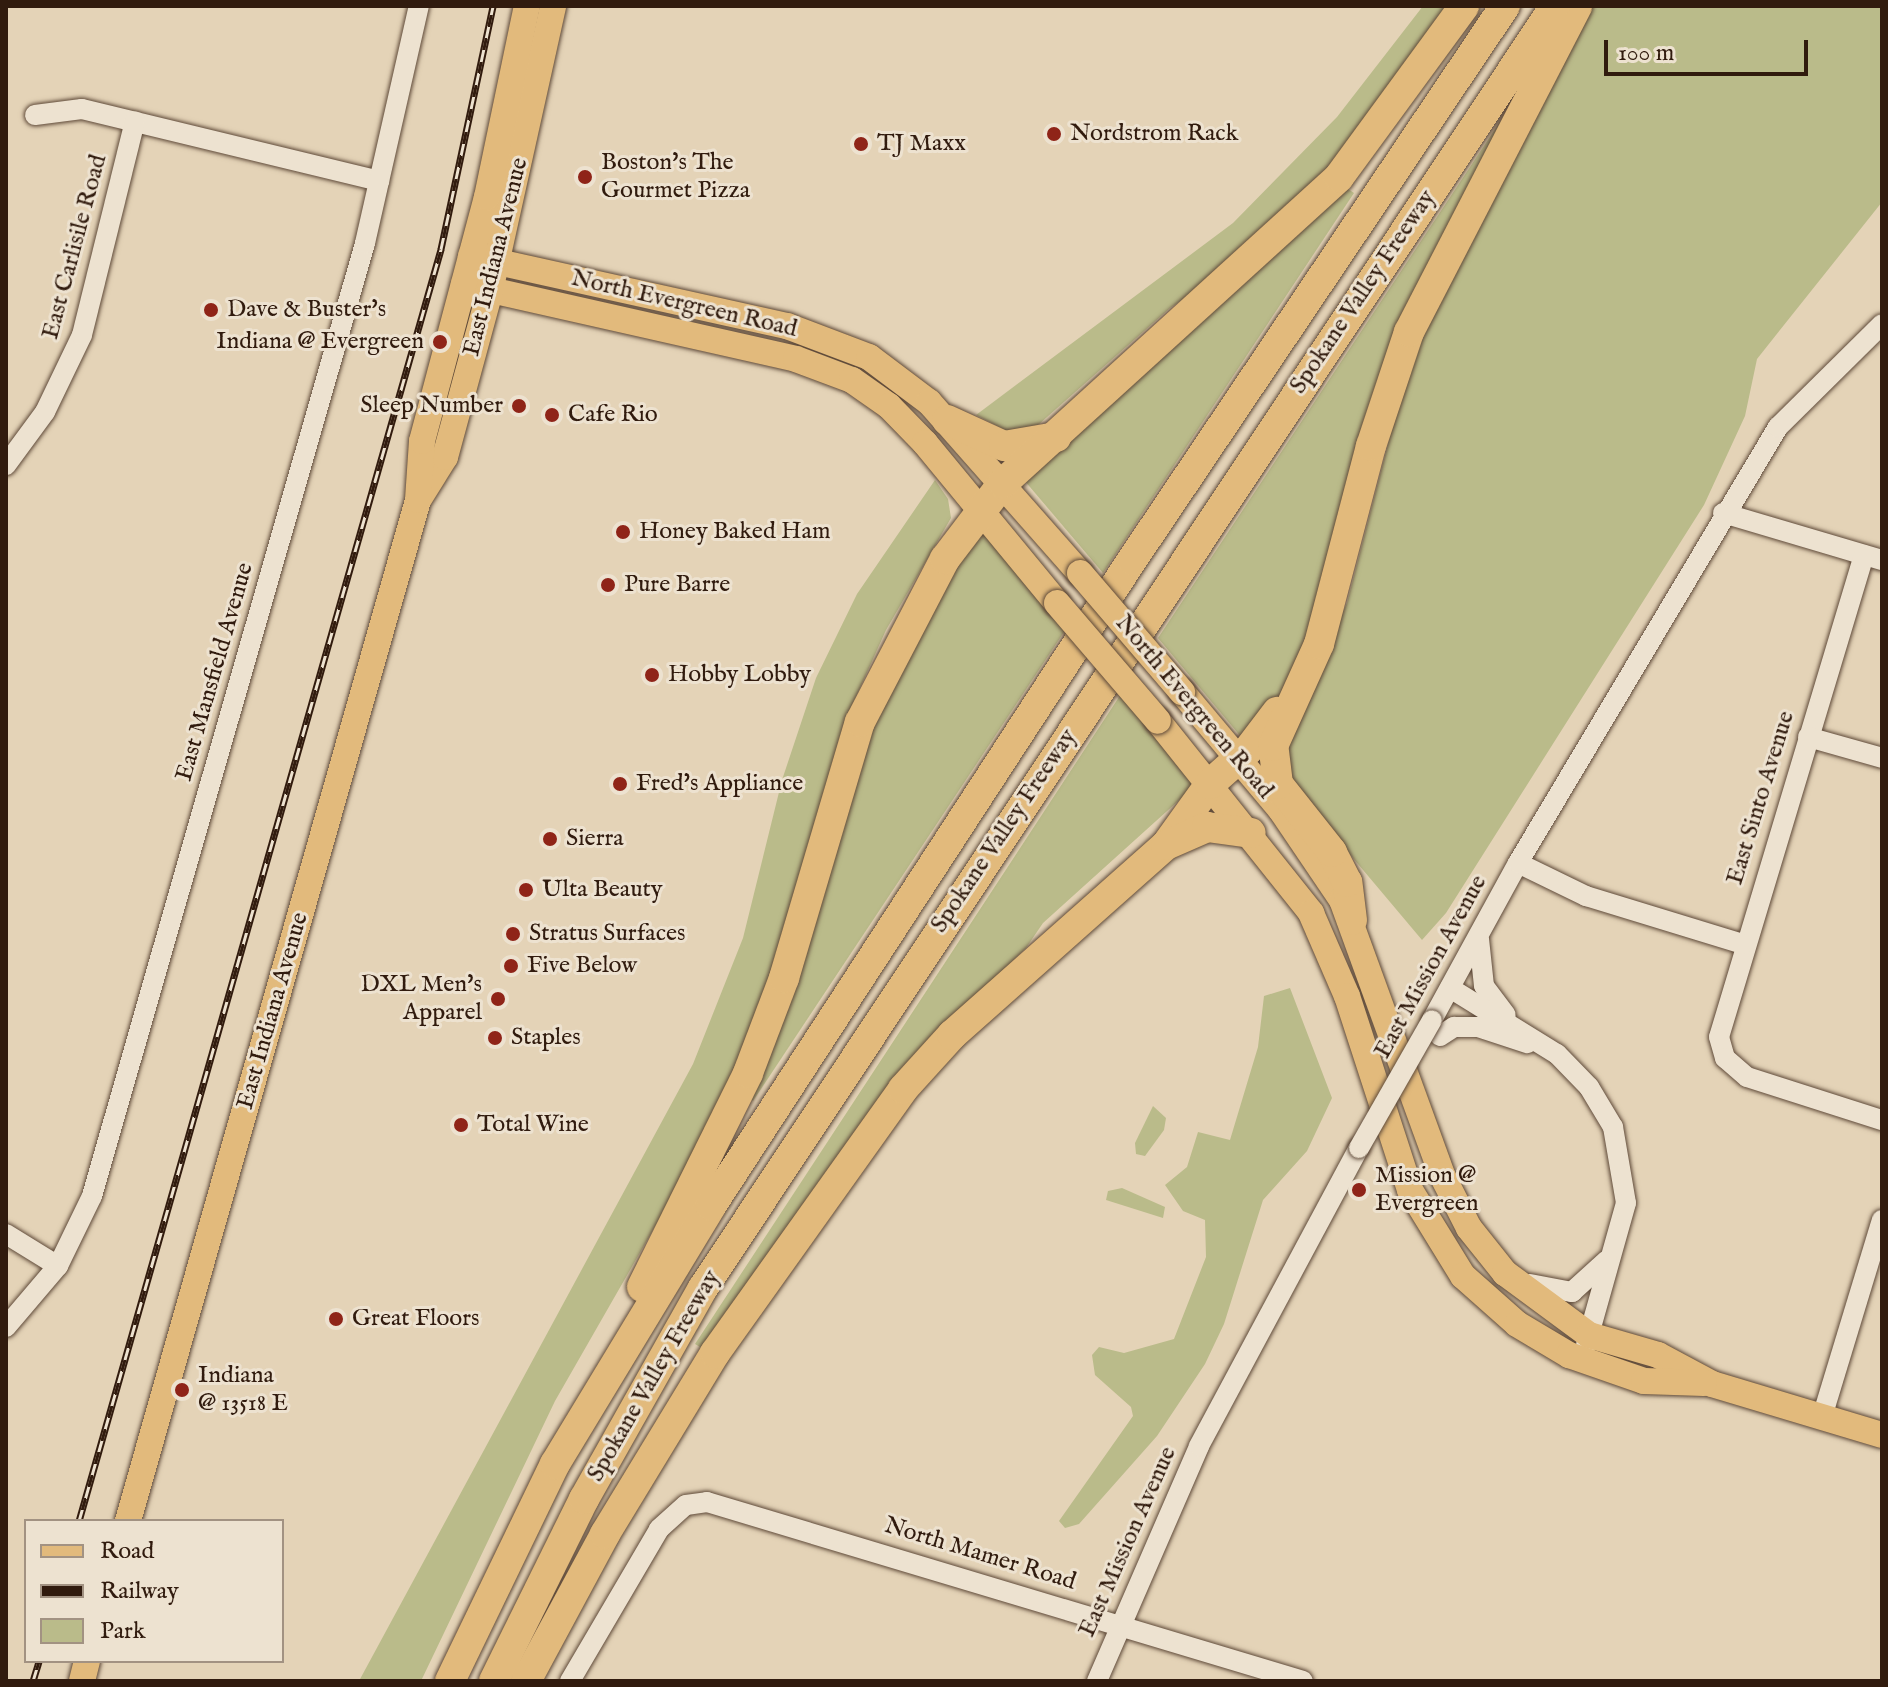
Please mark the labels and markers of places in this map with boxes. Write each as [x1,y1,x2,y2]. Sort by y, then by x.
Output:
place label: Nordstrom Rack [1070,120,1238,148]
marker: Nordstrom Rack [1045,125,1063,143]
place label: TJ Maxx [877,130,966,158]
marker: TJ Maxx [852,135,870,153]
place label: Boston's The Gourmet Pizza [601,149,750,205]
marker: Boston's The Gourmet Pizza [576,168,594,186]
place label: Dave & Buster's [227,296,386,324]
marker: Dave & Buster's [202,301,220,319]
place label: Indiana @ Evergreen [216,328,424,356]
marker: Indiana @ Evergreen [431,333,449,351]
place label: Sleep Number [360,392,503,420]
marker: Sleep Number [510,397,528,415]
place label: Cafe Rio [568,401,658,429]
marker: Cafe Rio [543,406,561,424]
place label: Honey Baked Ham [639,518,830,546]
marker: Honey Baked Ham [614,523,632,541]
place label: Pure Barre [624,571,730,599]
marker: Pure Barre [599,576,617,594]
place label: Hobby Lobby [668,661,811,689]
marker: Hobby Lobby [643,666,661,684]
place label: Fred's Appliance [636,770,803,798]
marker: Fred's Appliance [611,775,629,793]
place label: Sierra [566,825,624,853]
marker: Sierra [541,830,559,848]
place label: Ulta Beauty [542,876,663,904]
marker: Ulta Beauty [517,881,535,899]
place label: Stratus Surfaces [529,920,685,948]
marker: Stratus Surfaces [504,925,522,943]
place label: Five Below [527,952,637,980]
marker: Five Below [502,957,520,975]
place label: DXL Men's Apparel [360,971,482,1027]
marker: DXL Men's Apparel [489,990,507,1008]
place label: Staples [511,1024,581,1052]
marker: Staples [486,1029,504,1047]
place label: Total Wine [477,1111,589,1139]
marker: Total Wine [452,1116,470,1134]
place label: Mission @ Evergreen [1375,1162,1478,1218]
marker: Mission @ Evergreen [1350,1181,1368,1199]
place label: Great Floors [352,1305,479,1333]
marker: Great Floors [327,1310,345,1328]
place label: Indiana @ 13518 E [198,1362,288,1418]
marker: Indiana @ 13518 E [173,1381,191,1399]

